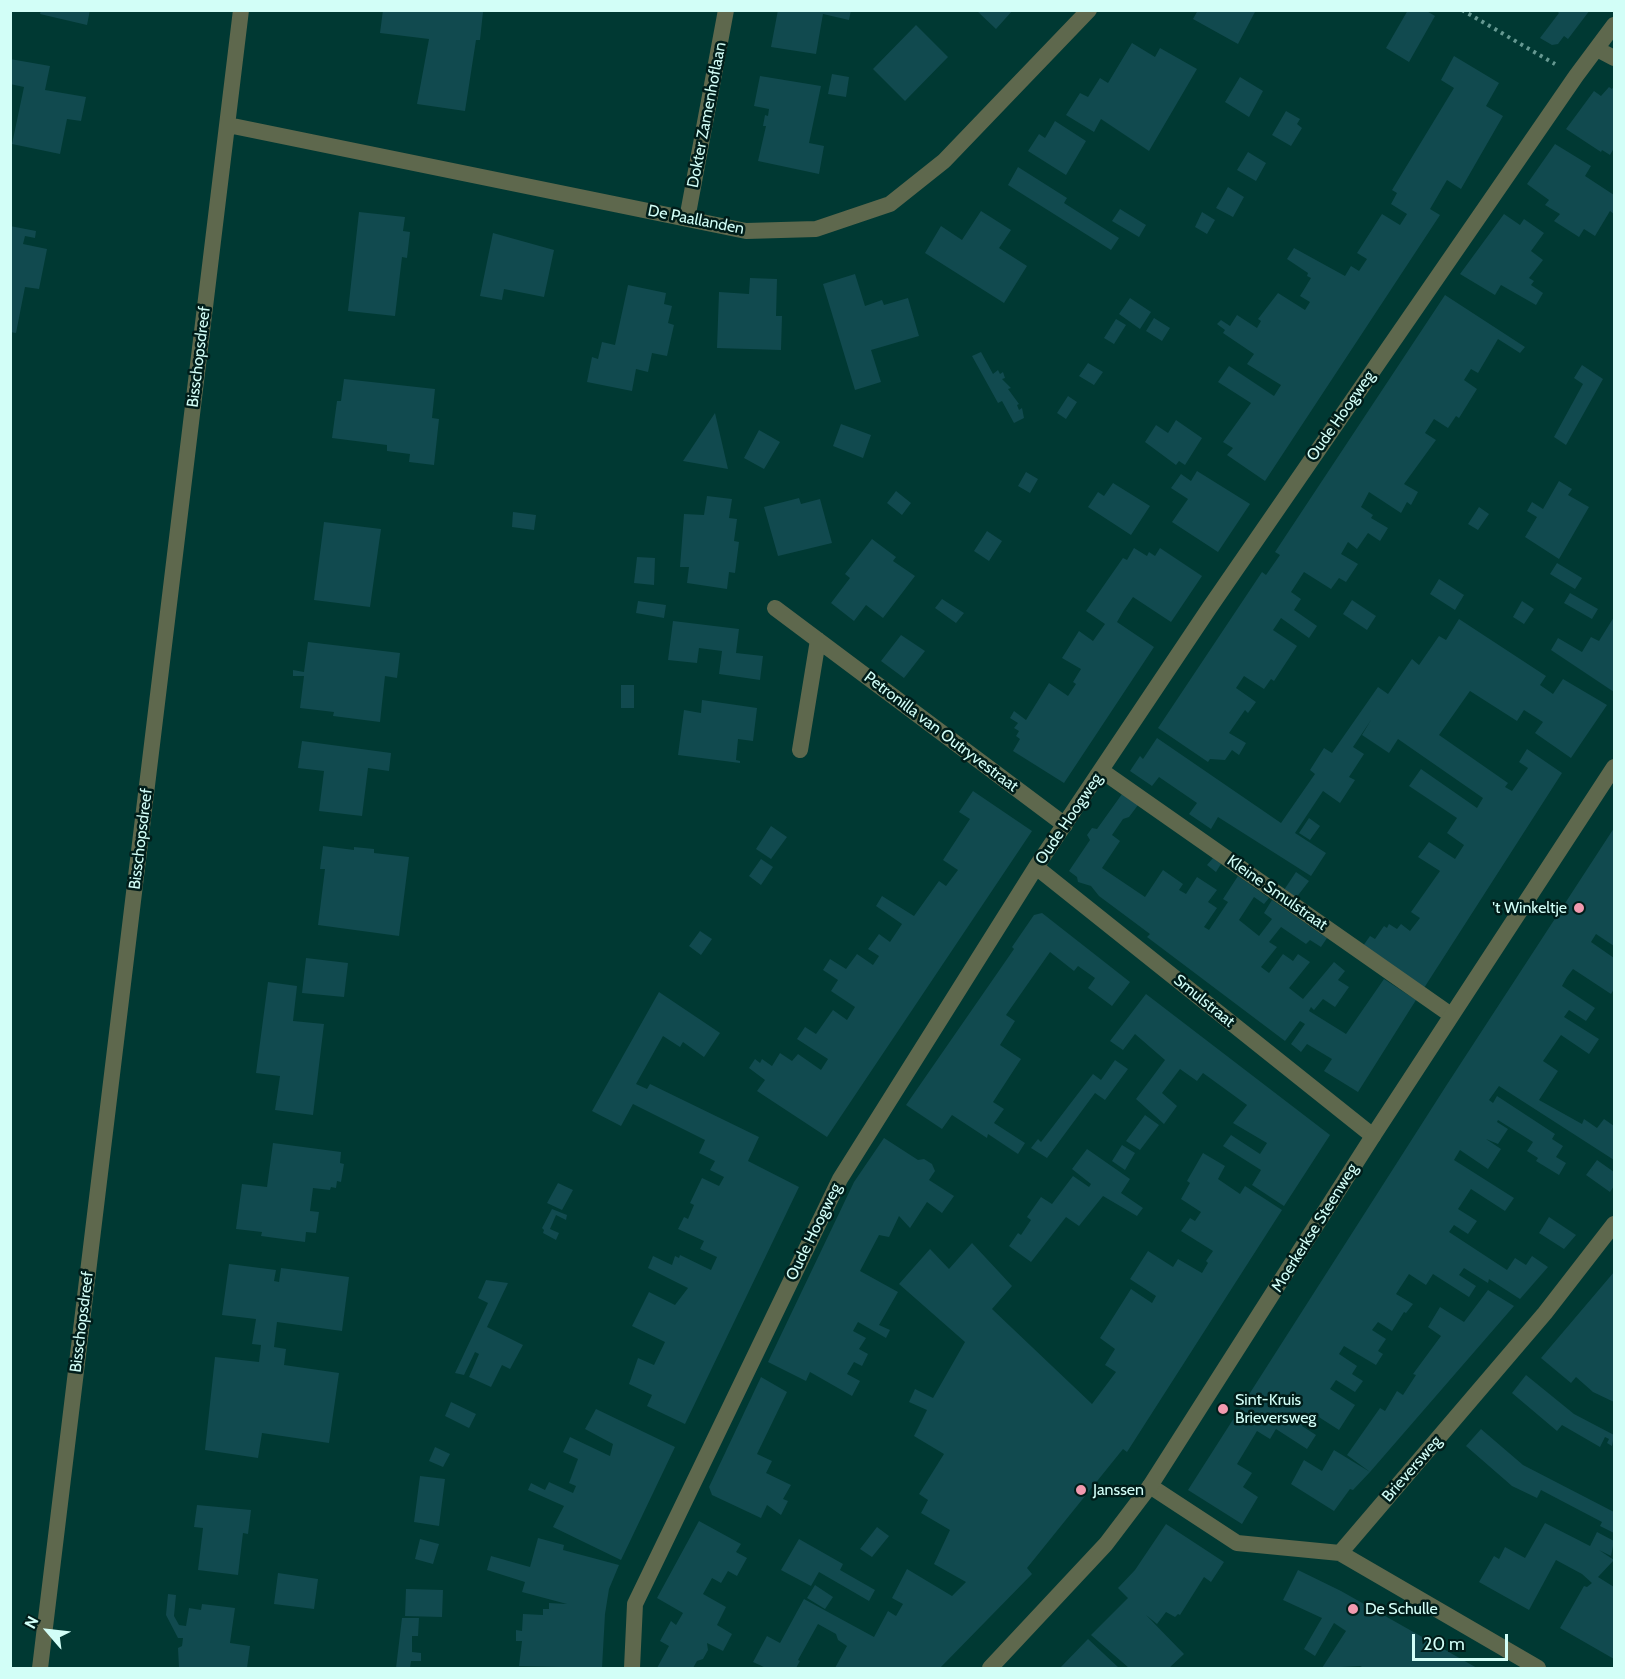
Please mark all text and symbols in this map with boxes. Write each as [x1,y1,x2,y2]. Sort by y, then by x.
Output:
street label: Dokter Zamenhoflaan [683,41,731,189]
street label: De Paallanden [646,201,746,239]
street label: Bisschopsdreef [183,305,215,409]
street label: Oude Hoogweg [1303,367,1379,465]
street label: Petronilla van Outryvestraat [860,668,1022,796]
street label: Oude Hoogweg [1032,770,1106,868]
street label: Bisschopsdreef [125,787,157,891]
street label: Kleine Smulstraat [1223,851,1331,935]
place label: 't Winkeltje [1492,898,1567,918]
marker: 't Winkeltje [1572,901,1586,915]
street label: Smulstraat [1170,971,1238,1031]
street label: Moerkerkse Steenweg [1268,1160,1362,1296]
street label: Oude Hoogweg [782,1180,846,1284]
street label: Bisschopsdreef [66,1270,98,1374]
place label: Sint-Kruis Brieversweg [1235,1390,1316,1428]
marker: Sint-Kruis Brieversweg [1216,1402,1230,1416]
street label: Brieversweg [1378,1432,1446,1506]
place label: Janssen [1093,1480,1144,1500]
marker: Janssen [1074,1483,1088,1497]
place label: De Schulle [1365,1599,1438,1619]
north arrow [18,1601,78,1661]
marker: De Schulle [1346,1602,1360,1616]
text: N [21,1613,43,1632]
scale bar [1415,1622,1511,1660]
text: 20 m [1423,1633,1465,1655]

